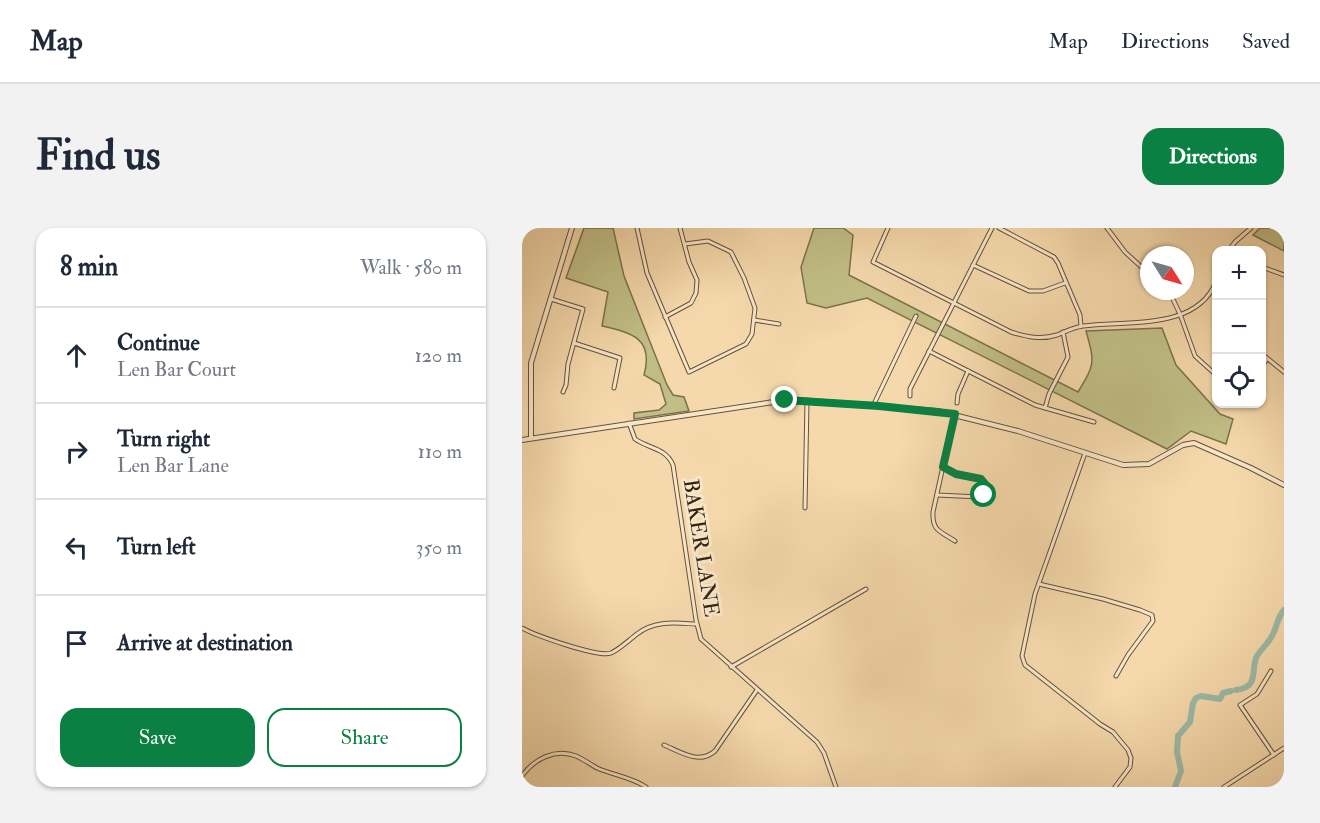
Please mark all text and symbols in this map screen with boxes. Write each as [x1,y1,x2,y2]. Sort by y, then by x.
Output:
text: Map [30,24,83,59]
text: Map [1048,28,1088,55]
text: Directions [1121,28,1209,55]
text: Saved [1242,28,1290,55]
button: Directions [1142,128,1284,185]
text: Find us [36,130,160,182]
north arrow [1140,246,1194,300]
map controls [1212,246,1266,408]
button: + [1212,246,1266,300]
text: 8 min [60,251,118,283]
text: Walk · 580 m [360,255,462,280]
button: − [1212,300,1266,354]
text: Continue [117,329,200,357]
icon: ahead [60,339,93,372]
text: 120 m [415,343,462,368]
button: locate [1212,354,1266,408]
text: Len Bar Court [117,357,236,382]
route end [771,386,797,412]
text: Turn right [117,425,210,453]
icon: right [60,435,93,468]
text: 110 m [418,439,462,464]
text: Len Bar Lane [117,453,229,478]
street label: BAKER LANE [677,477,725,619]
route start [970,481,996,507]
icon: left [60,531,93,564]
text: Turn left [117,533,196,561]
text: 350 m [416,535,462,560]
icon: arrive [60,627,93,660]
text: Arrive at destination [117,629,293,657]
button: Save [60,708,255,767]
button: Share [267,708,462,767]

